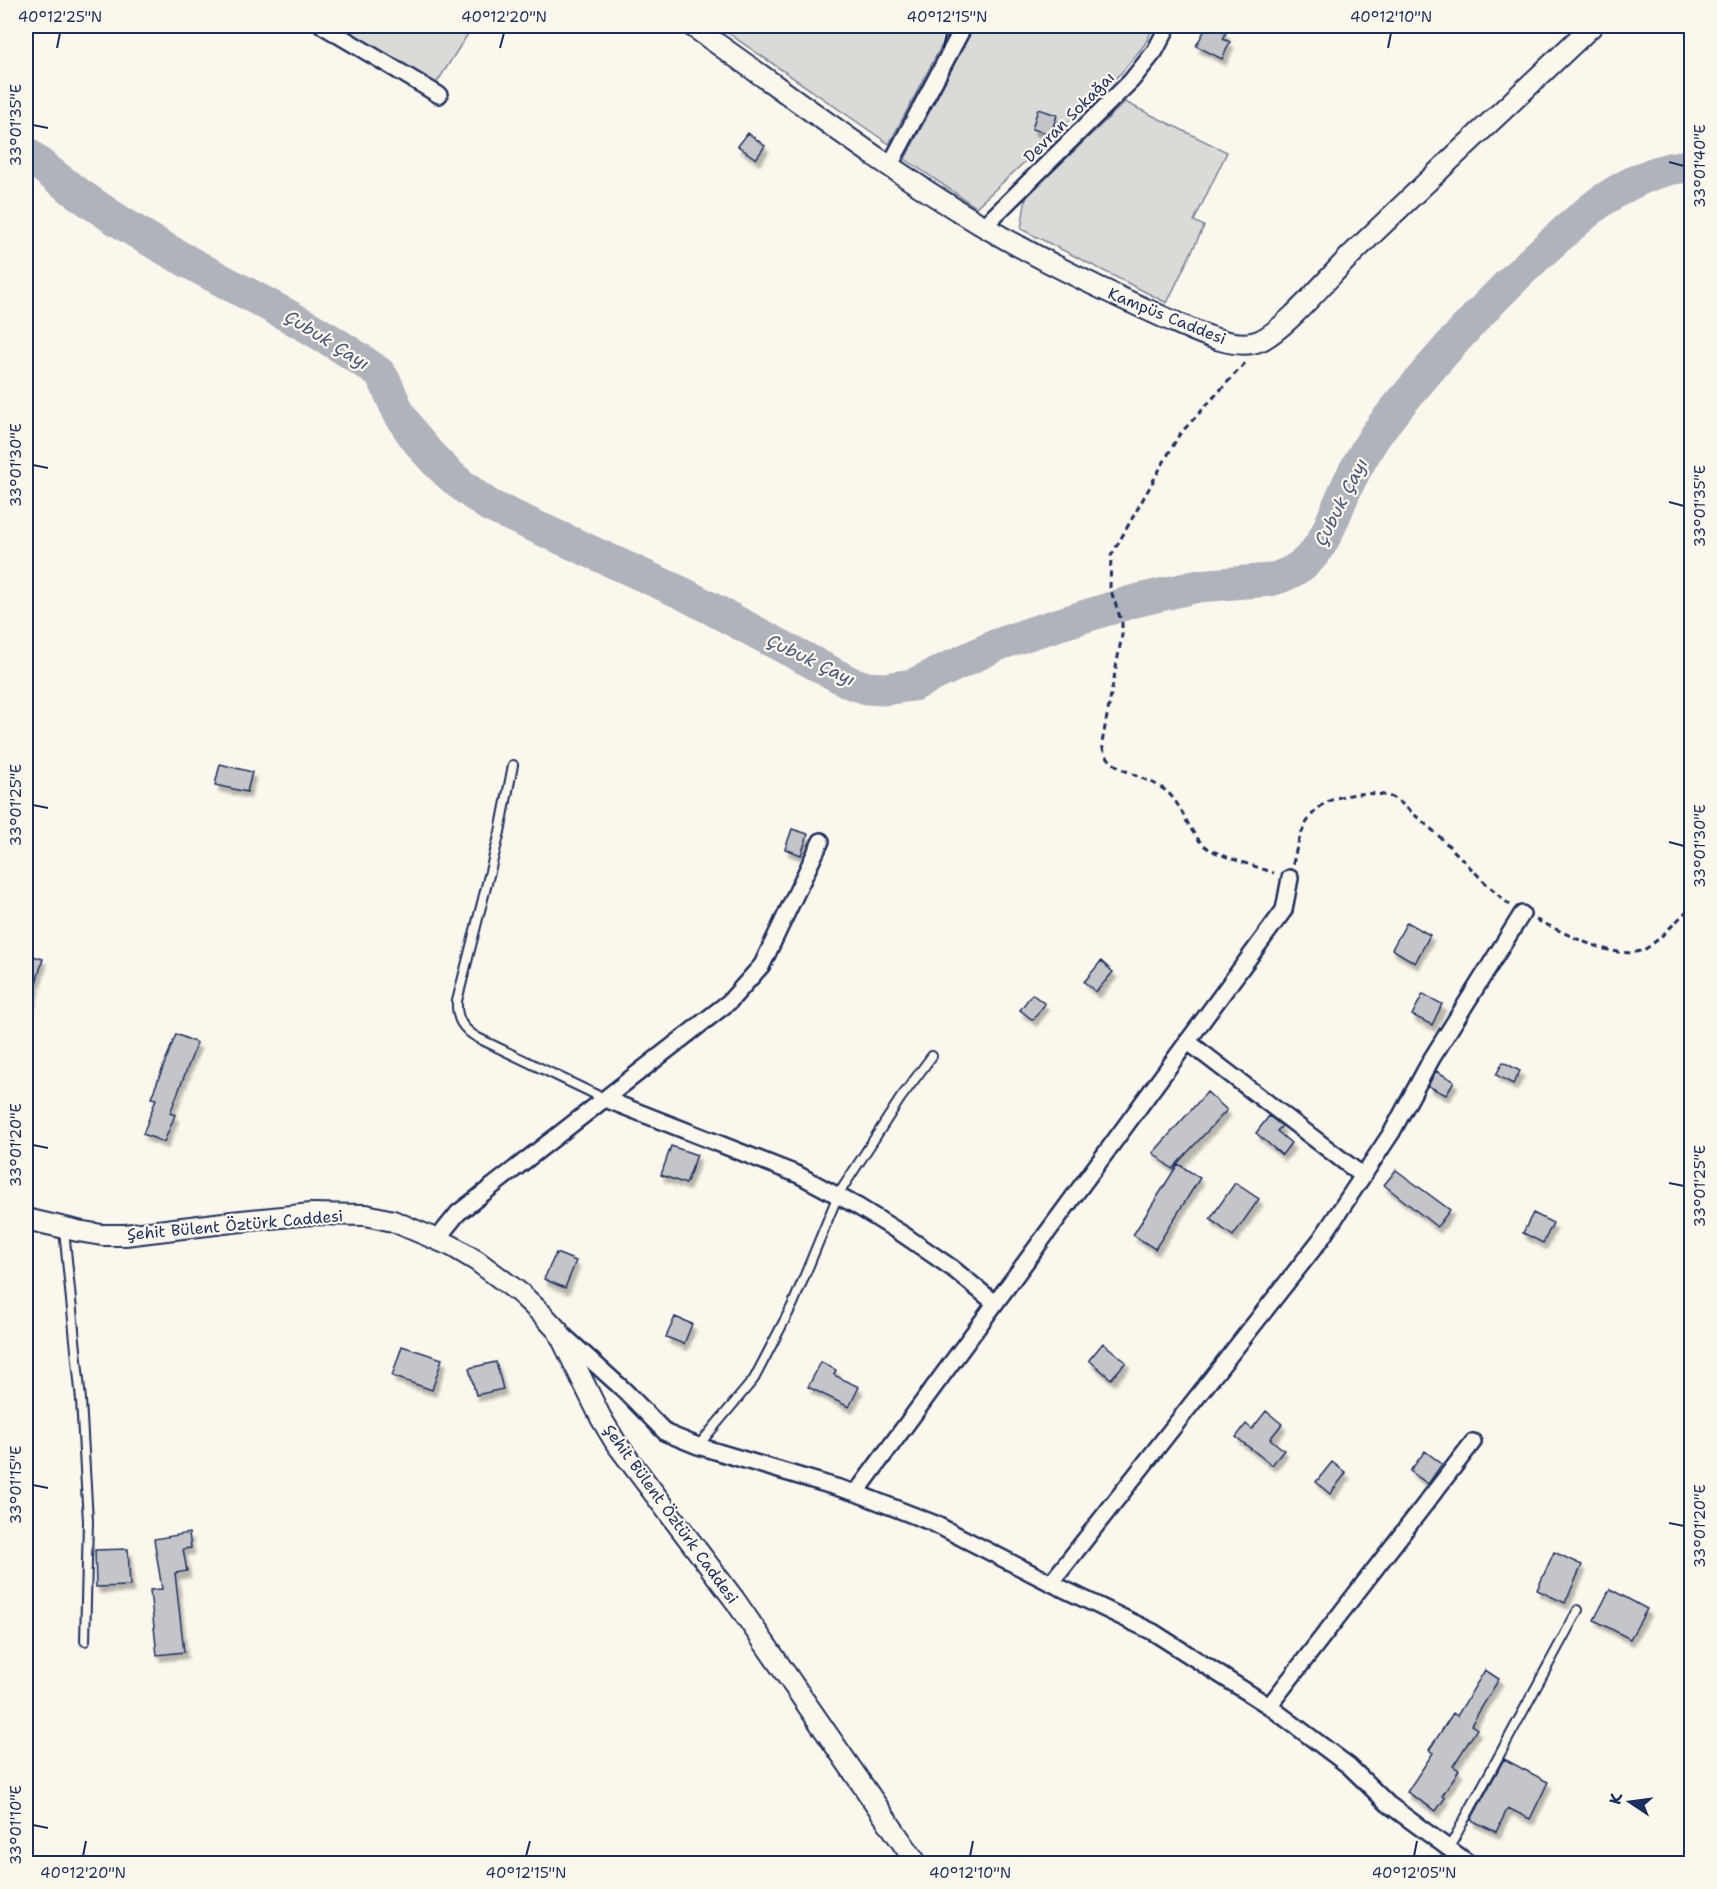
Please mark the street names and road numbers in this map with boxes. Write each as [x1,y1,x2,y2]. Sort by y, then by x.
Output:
street label: Devran Sokağaı [1019,67,1119,167]
street label: Kampüs Caddesi [1105,283,1229,349]
street label: Şehit Bülent Öztürk Caddesi [126,1205,344,1245]
street label: Şehit Bülent Öztürk Caddesi [599,1420,743,1608]

